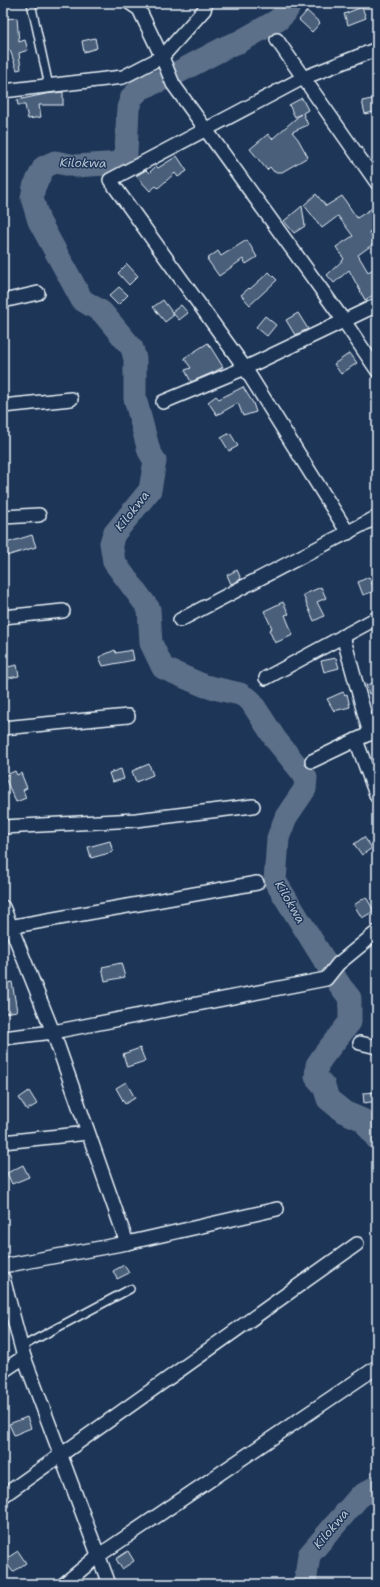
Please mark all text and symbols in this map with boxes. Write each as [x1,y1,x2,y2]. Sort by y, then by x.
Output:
water label: Kilokwa [59,155,107,171]
water label: Kilokwa [111,488,153,534]
water label: Kilokwa [271,878,309,926]
water label: Kilokwa [310,1506,352,1552]

